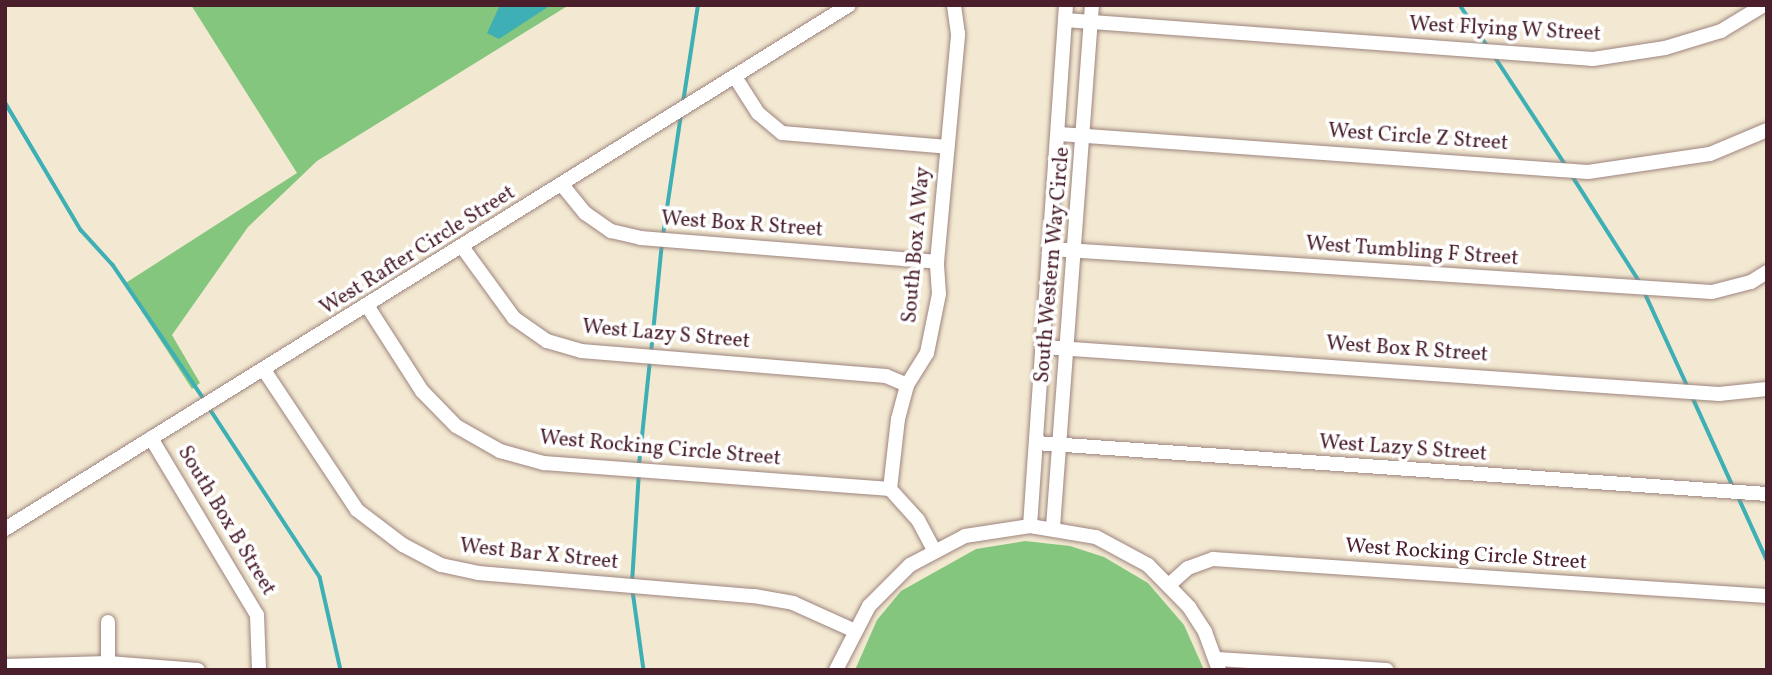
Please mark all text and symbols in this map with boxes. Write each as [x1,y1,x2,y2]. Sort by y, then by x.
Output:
street label: West Flying W Street [1408,12,1602,48]
street label: West Circle Z Street [1327,119,1509,157]
street label: South Western Way Circle [1030,145,1076,385]
street label: South Box A Way [898,165,936,325]
street label: West Rafter Circle Street [316,181,520,321]
street label: West Box R Street [660,207,824,243]
street label: West Tumbling F Street [1304,232,1520,272]
street label: West Lazy S Street [581,315,751,355]
street label: West Box R Street [1325,332,1489,368]
street label: West Rocking Circle Street [538,426,782,472]
street label: West Lazy S Street [1318,431,1488,467]
street label: South Box B Street [171,442,281,600]
street label: West Bar X Street [458,534,620,576]
street label: West Rocking Circle Street [1344,534,1588,576]

